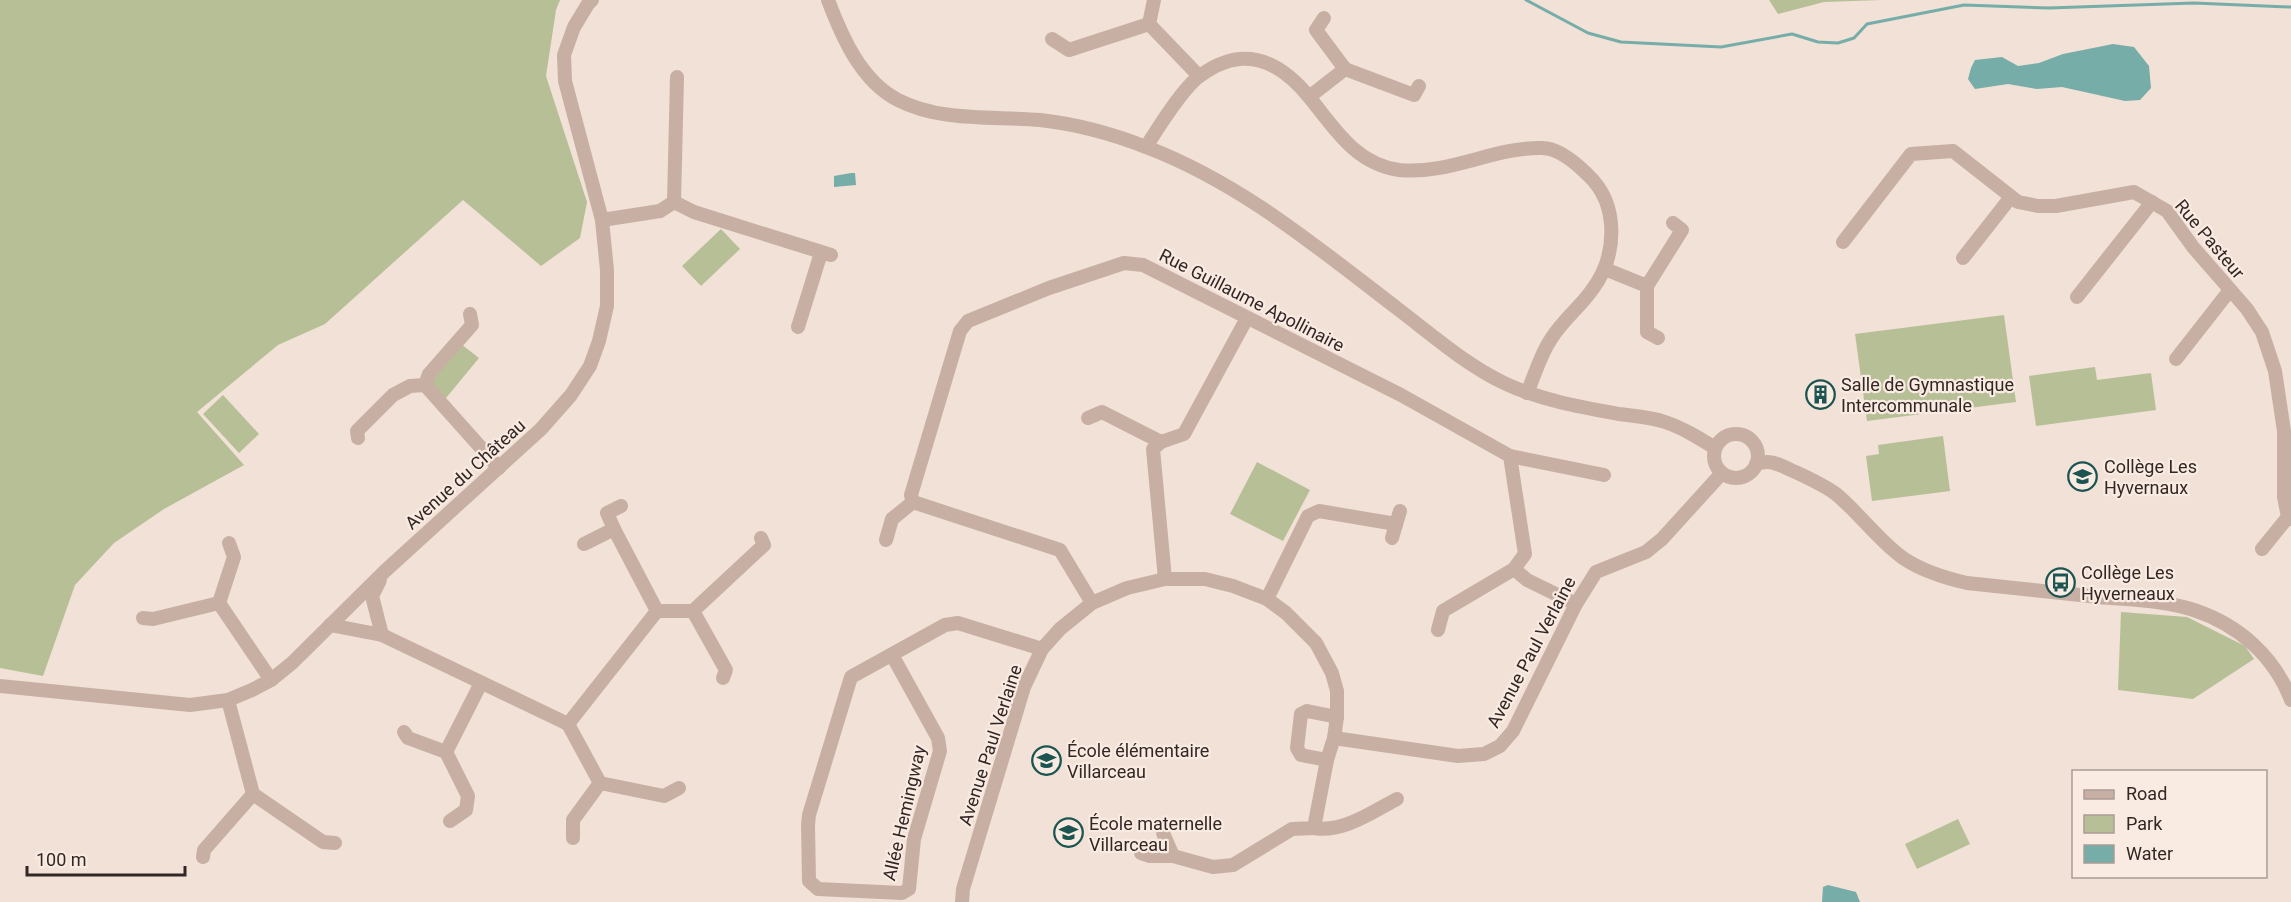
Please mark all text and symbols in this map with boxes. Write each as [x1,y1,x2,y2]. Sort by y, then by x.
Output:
street label: Rue Pasteur [2171,195,2249,283]
street label: Rue Guillaume Apollinaire [1156,244,1348,356]
place label: Salle de Gymnastique Intercommunale [1841,374,2014,416]
building icon: Salle de Gymnastique Intercommunale [1804,378,1836,410]
street label: Avenue du Château [401,415,529,533]
place label: Collège Les Hyvernaux [2104,456,2197,498]
school or university icon: Collège Les Hyvernaux [2067,460,2099,492]
place label: Collège Les Hyverneaux [2081,562,2175,604]
bus stop icon: Collège Les Hyverneaux [2044,566,2076,598]
street label: Avenue Paul Verlaine [1482,573,1580,731]
street label: Avenue Paul Verlaine [954,662,1026,828]
place label: École élémentaire Villarceau [1067,740,1209,782]
street label: Allée Hemingway [878,743,930,883]
school or university icon: École élémentaire Villarceau [1030,744,1062,776]
legend [2072,770,2267,878]
text: Road [2126,783,2167,804]
place label: École maternelle Villarceau [1089,813,1222,855]
text: Park [2126,813,2163,834]
school or university icon: École maternelle Villarceau [1052,817,1084,849]
scale bar [27,839,184,877]
text: Water [2126,843,2173,864]
text: 100 m [36,849,87,870]

